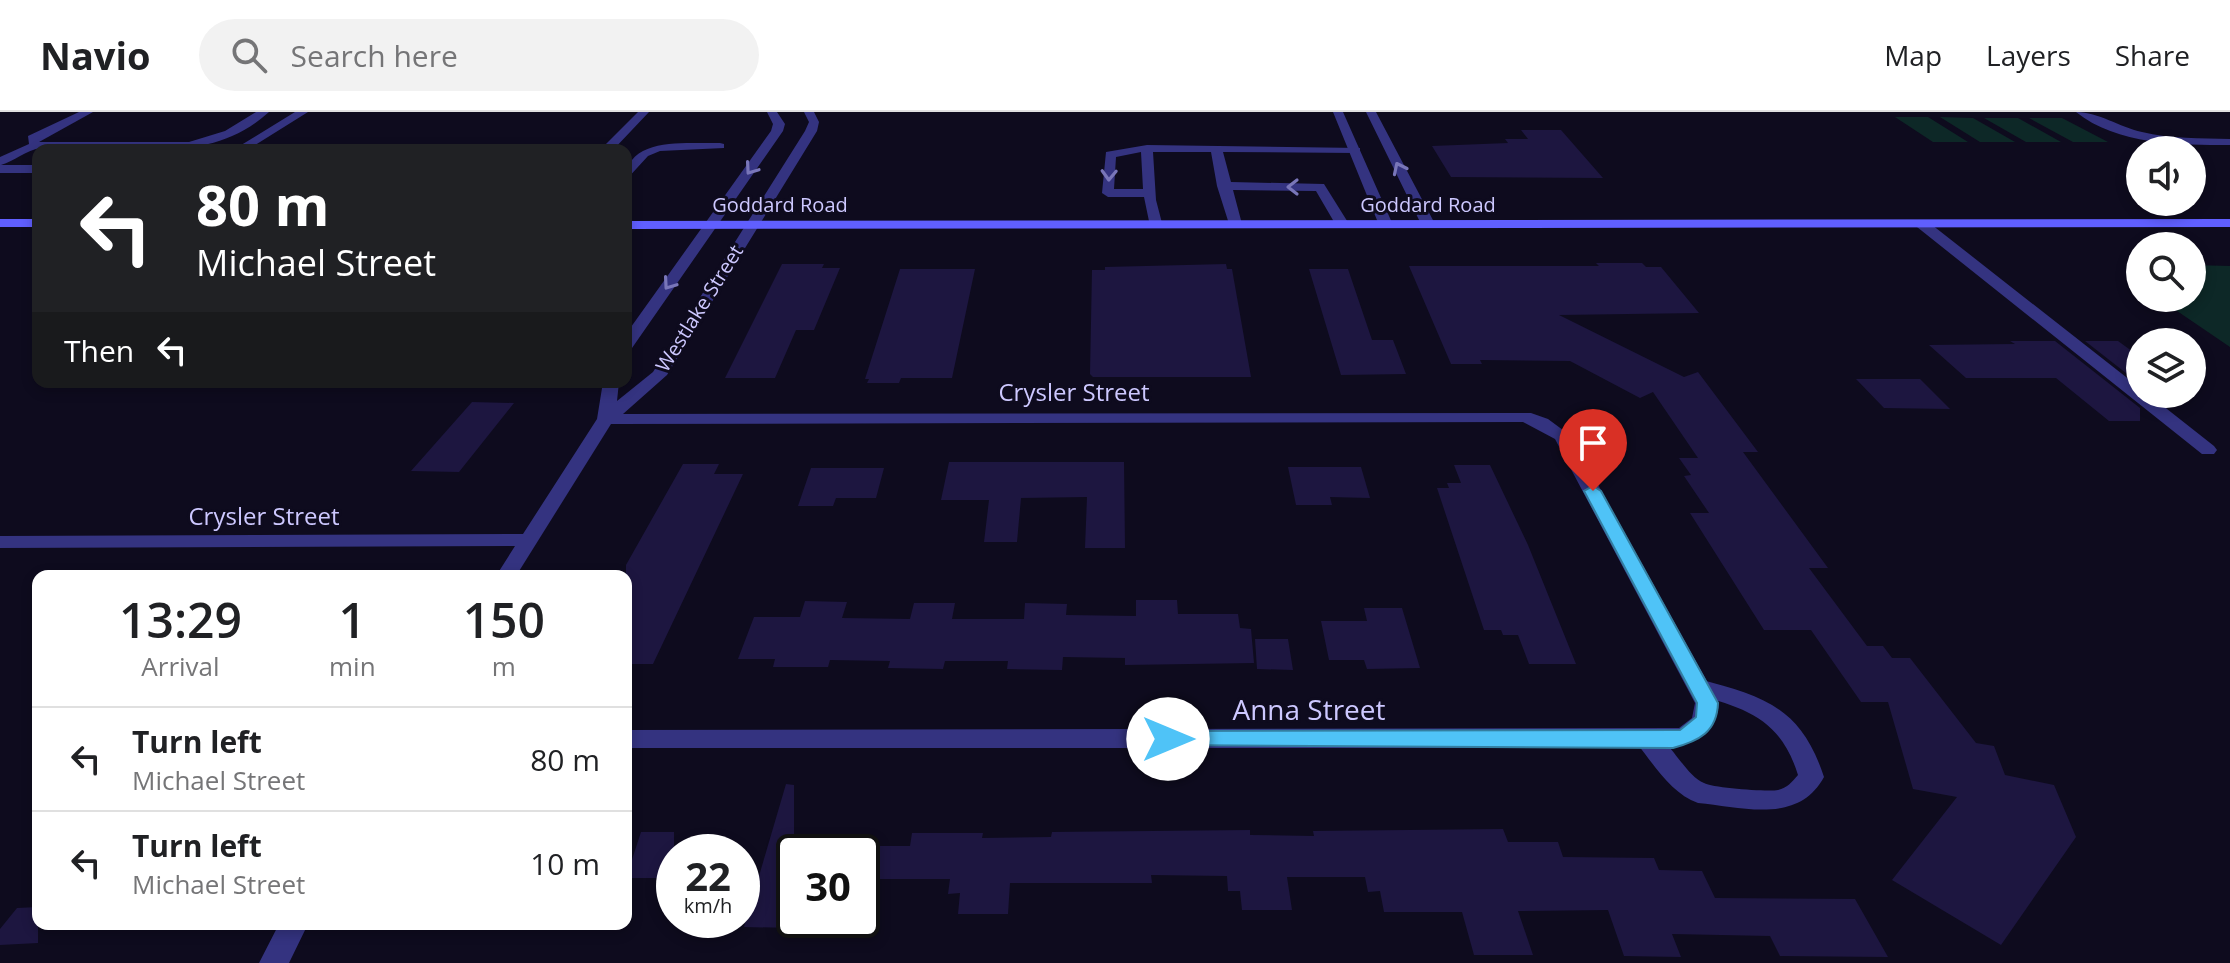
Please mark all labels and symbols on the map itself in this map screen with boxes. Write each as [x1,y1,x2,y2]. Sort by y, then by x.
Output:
one-way arrow [746,160,761,174]
one-way arrow [1393,162,1409,177]
one-way arrow [1101,169,1118,182]
one-way arrow [1286,178,1299,196]
street label: Goddard Road [712,191,848,218]
street label: Goddard Road [1360,191,1496,218]
street label: Westlake Street [649,239,749,377]
one-way arrow [664,276,679,290]
street label: Crysler Street [999,375,1150,408]
pin [1559,409,1627,491]
street label: Crysler Street [189,499,340,532]
street label: Anna Street [1232,690,1386,728]
position arrow [1126,697,1210,781]
speed limit sign: 30 [776,834,880,938]

